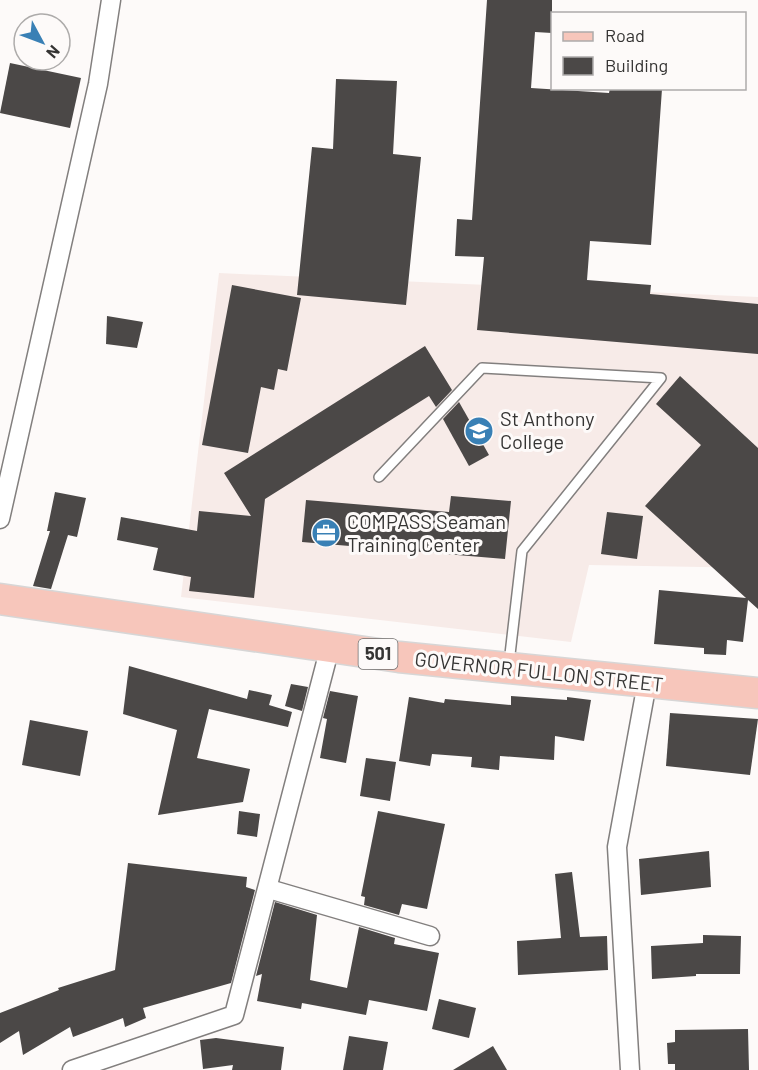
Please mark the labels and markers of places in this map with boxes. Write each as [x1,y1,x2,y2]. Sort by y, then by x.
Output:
place label: St Anthony College [500,406,595,453]
school or university icon: St Anthony College [463,415,495,447]
place label: COMPASS Seaman Training Center [347,509,506,556]
office icon: COMPASS Seaman Training Center [310,517,342,549]

